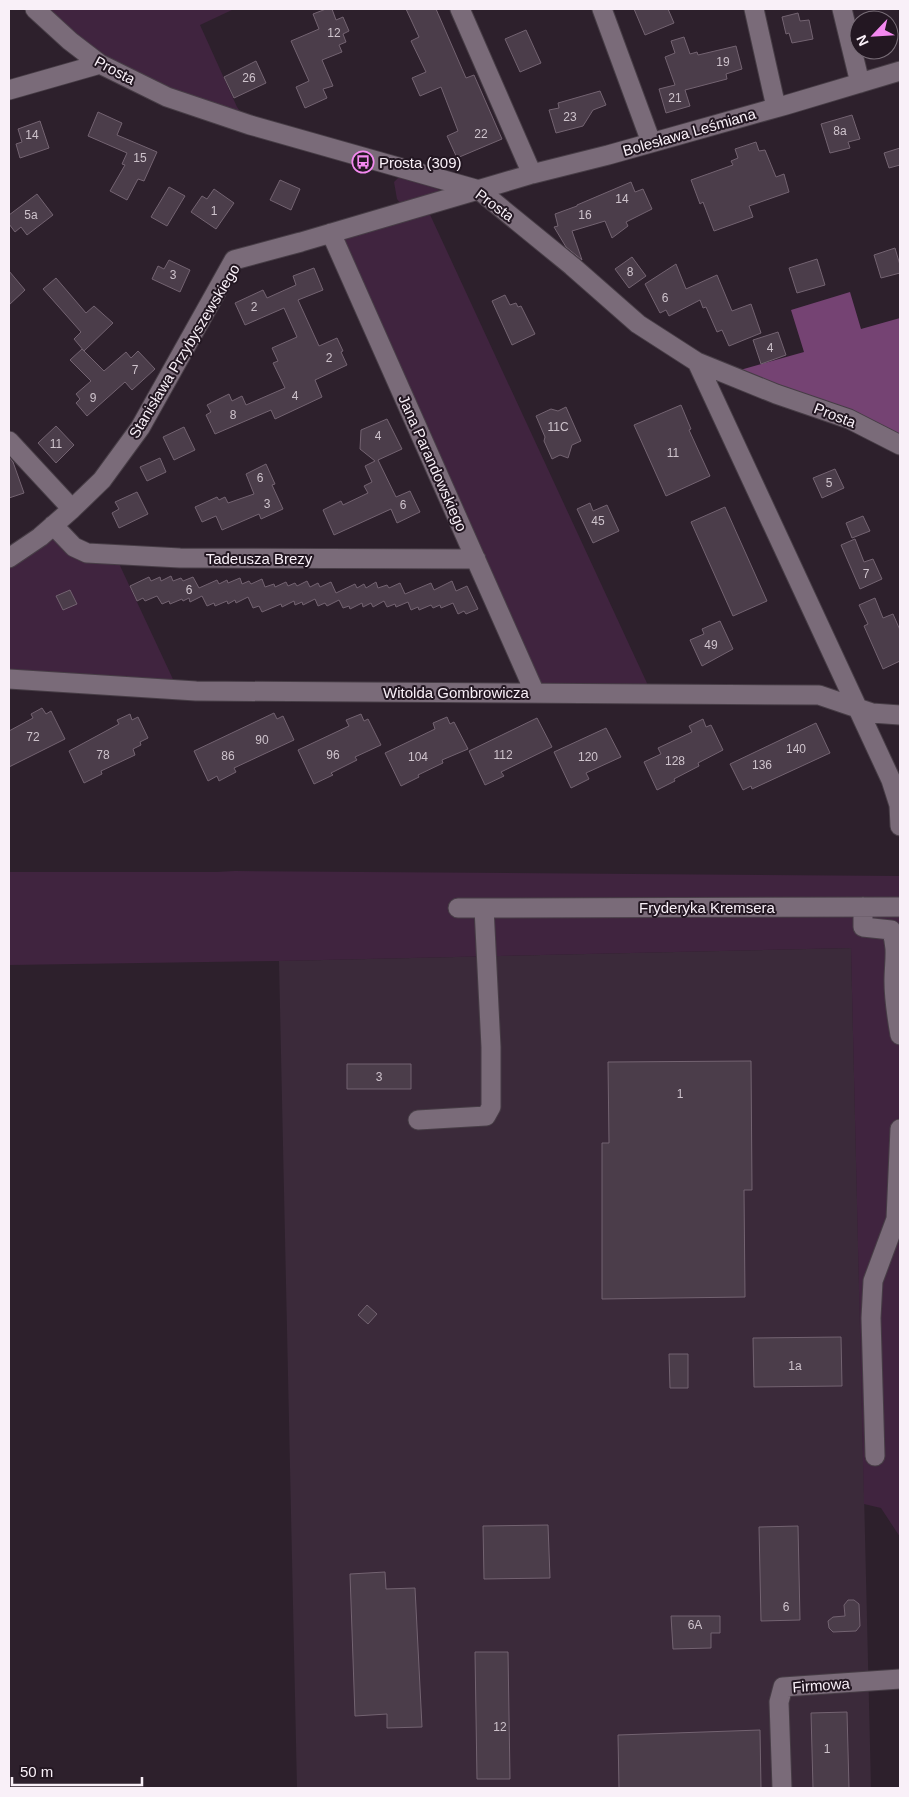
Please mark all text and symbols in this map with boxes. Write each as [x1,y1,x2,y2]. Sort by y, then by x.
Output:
north arrow [849,10,899,60]
house number: 12 [327,26,341,40]
text: N [853,33,872,48]
street label: Prosta [92,52,139,88]
house number: 19 [716,55,730,69]
house number: 26 [242,71,256,85]
house number: 21 [668,91,682,105]
street label: Bolesława Leśmiana [621,105,758,159]
house number: 23 [563,110,577,124]
house number: 8a [833,124,847,138]
house number: 22 [474,127,488,141]
house number: 14 [25,128,39,142]
bus stop icon: Prosta (309) [351,150,375,174]
house number: 15 [133,151,147,165]
place label: Prosta (309) [379,154,462,171]
street label: Prosta [472,185,518,225]
house number: 14 [615,192,629,206]
house number: 1 [211,204,218,218]
house number: 5a [24,208,38,222]
house number: 16 [578,208,592,222]
street label: Stanisława Przybyszewskiego [125,261,243,441]
house number: 8 [627,265,634,279]
house number: 3 [170,268,177,282]
house number: 6 [662,291,669,305]
house number: 2 [251,300,258,314]
house number: 4 [767,341,774,355]
house number: 2 [326,351,333,365]
house number: 7 [132,363,139,377]
house number: 4 [292,389,299,403]
house number: 9 [90,391,97,405]
street label: Jana Parandowskiego [395,392,471,534]
street label: Prosta [812,399,859,431]
house number: 8 [230,408,237,422]
house number: 11C [547,420,569,434]
house number: 4 [375,429,382,443]
house number: 11 [50,437,63,451]
house number: 11 [667,446,680,460]
house number: 6 [257,471,264,485]
house number: 5 [826,476,833,490]
house number: 3 [264,497,271,511]
house number: 6 [400,498,407,512]
house number: 45 [591,514,605,528]
street label: Tadeusza Brezy [206,550,313,567]
house number: 7 [863,567,870,581]
house number: 6 [186,583,193,597]
house number: 49 [704,638,718,652]
street label: Witolda Gombrowicza [383,684,530,701]
house number: 72 [26,730,40,744]
house number: 90 [255,733,269,747]
house number: 140 [786,742,806,756]
house number: 78 [96,748,110,762]
house number: 96 [326,748,340,762]
house number: 112 [493,748,513,762]
house number: 86 [221,749,235,763]
house number: 104 [408,750,428,764]
house number: 120 [578,750,598,764]
house number: 128 [665,754,685,768]
house number: 136 [752,758,772,772]
street label: Fryderyka Kremsera [639,899,776,916]
house number: 3 [376,1070,383,1084]
house number: 1 [677,1087,684,1101]
house number: 1a [788,1359,802,1373]
house number: 6 [783,1600,790,1614]
house number: 6A [688,1618,702,1632]
street label: Firmowa [792,1674,851,1695]
house number: 12 [493,1720,507,1734]
house number: 1 [824,1742,831,1756]
scale bar [12,1754,142,1786]
text: 50 m [20,1763,53,1780]

